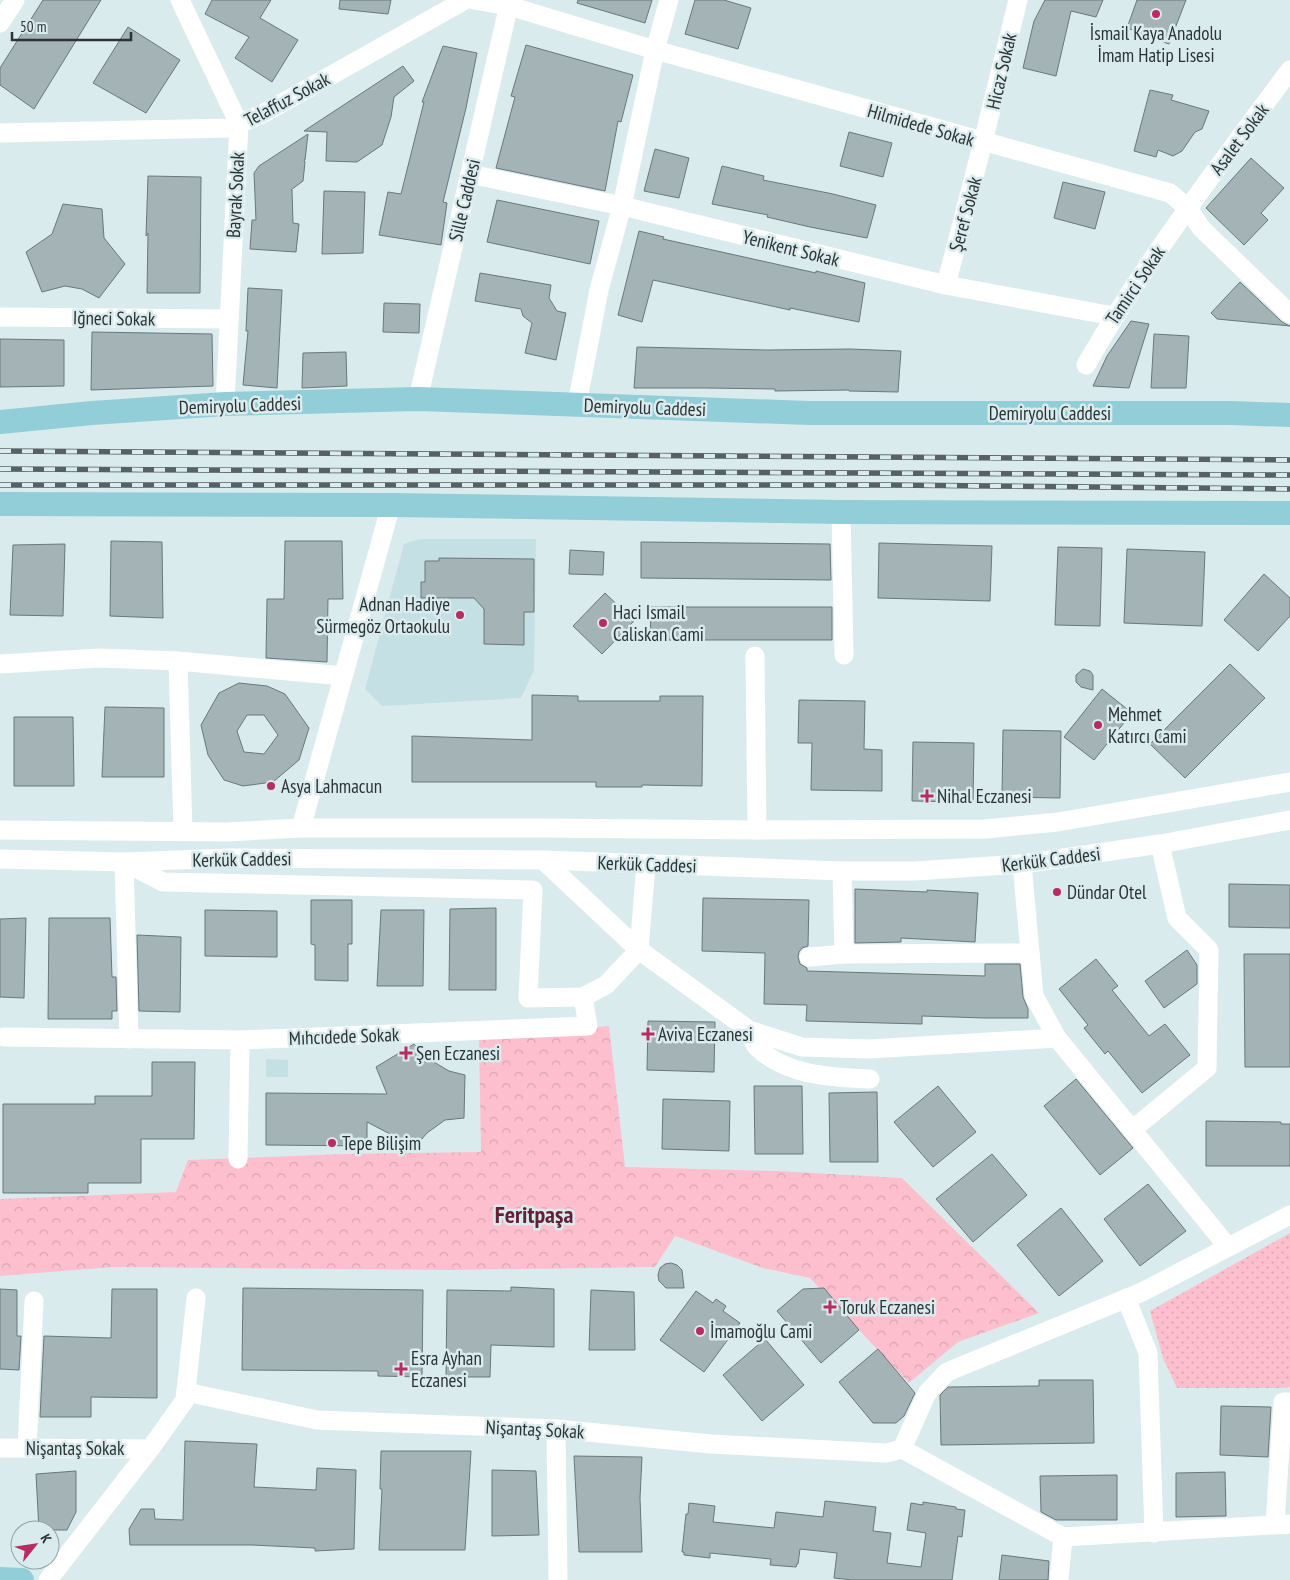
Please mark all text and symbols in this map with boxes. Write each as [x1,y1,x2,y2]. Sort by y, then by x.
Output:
marker: İsmail Kaya Anadolu İmam Hatip Lisesi [1150,8,1162,20]
scale bar [12,10,131,42]
text: 50 m [20,17,46,36]
place label: İsmail Kaya Anadolu İmam Hatip Lisesi [1090,21,1222,67]
street label: Hicaz Sokak [981,30,1022,112]
street label: Telaffuz Sokak [240,66,334,132]
street label: Hilmidede Sokak [865,98,978,152]
street label: Asalet Sokak [1204,98,1274,179]
street label: Bayrak Sokak [221,151,249,239]
street label: Sille Caddesi [443,156,485,244]
street label: Şeref Sokak [943,173,987,254]
street label: Yenikent Sokak [740,224,842,272]
street label: Tamirci Sokak [1100,241,1170,329]
street label: Iğneci Sokak [73,305,156,331]
street label: Demiryolu Caddesi [178,391,302,419]
street label: Demiryolu Caddesi [583,393,707,421]
street label: Demiryolu Caddesi [989,401,1111,425]
place label: Adnan Hadiye Sürmegöz Ortaokulu [316,592,450,638]
place label: Haci Ismail Caliskan Cami [613,600,704,646]
marker: Adnan Hadiye Sürmegöz Ortaokulu [454,609,466,621]
marker: Haci Ismail Caliskan Cami [597,617,609,629]
place label: Mehmet Katırcı Cami [1108,702,1187,748]
marker: Mehmet Katırcı Cami [1092,719,1104,731]
place label: Asya Lahmacun [281,774,382,798]
marker: Asya Lahmacun [265,780,277,792]
place label: Nihal Eczanesi [937,784,1032,808]
marker: Nihal Eczanesi [921,790,933,802]
street label: Kerkük Caddesi [1000,841,1102,877]
street label: Kerkük Caddesi [192,846,292,872]
street label: Kerkük Caddesi [597,850,697,878]
place label: Dündar Otel [1067,880,1147,904]
marker: Dündar Otel [1051,886,1063,898]
street label: Mıhcıdede Sokak [288,1022,400,1050]
place label: Aviva Eczanesi [658,1022,753,1046]
marker: Aviva Eczanesi [642,1028,654,1040]
place label: Şen Eczanesi [416,1041,500,1065]
marker: Şen Eczanesi [400,1047,412,1059]
place label: Tepe Bilişim [342,1131,421,1155]
marker: Tepe Bilişim [326,1137,338,1149]
district label: Feritpaşa [495,1199,573,1230]
place label: Toruk Eczanesi [840,1295,935,1319]
marker: Toruk Eczanesi [824,1301,836,1313]
place label: İmamoğlu Cami [710,1319,812,1343]
marker: İmamoğlu Cami [694,1325,706,1337]
place label: Esra Ayhan Eczanesi [411,1346,482,1392]
marker: Esra Ayhan Eczanesi [395,1363,407,1375]
street label: Nişantaş Sokak [485,1414,586,1444]
street label: Nişantaş Sokak [26,1436,125,1460]
north arrow [10,1520,60,1570]
text: K [37,1531,56,1547]

